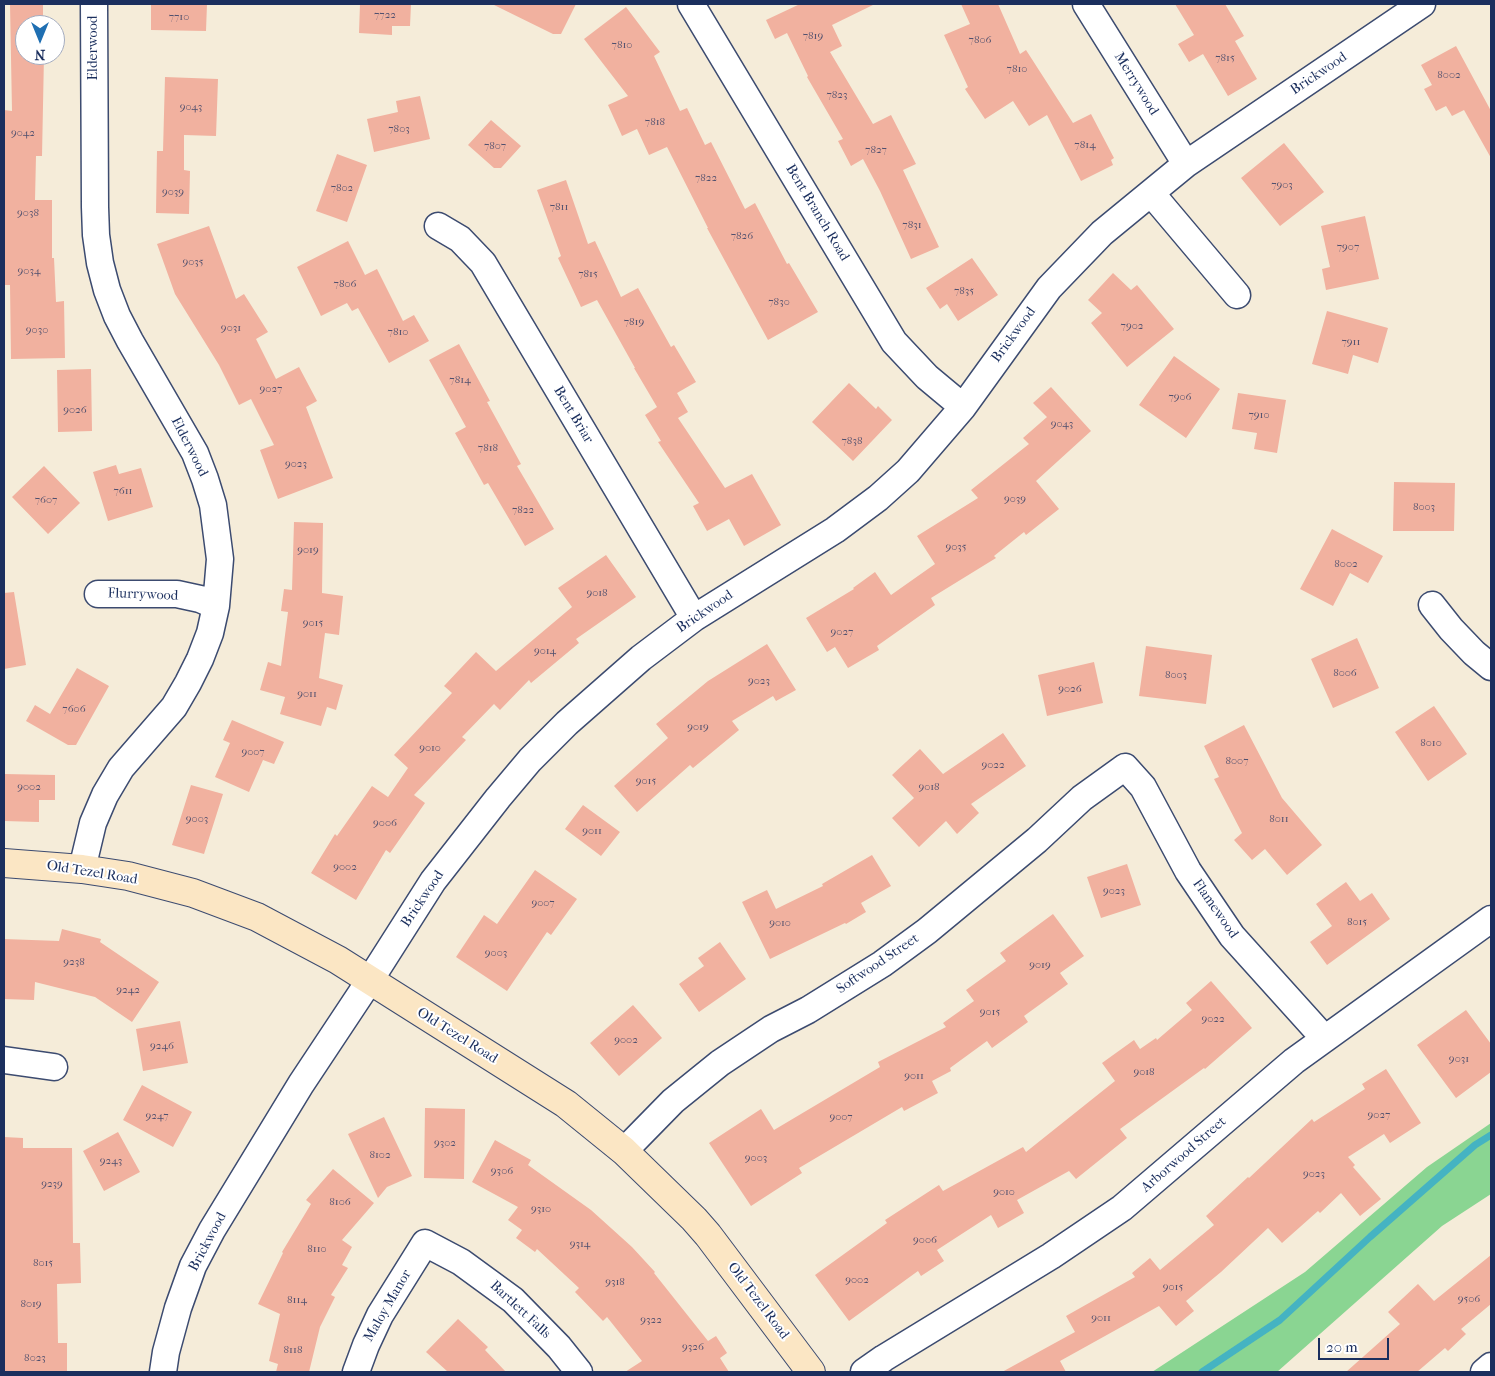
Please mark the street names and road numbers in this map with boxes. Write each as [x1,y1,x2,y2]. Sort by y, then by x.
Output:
street label: Elderwood [86,16,102,80]
street label: Merrywood [1110,49,1162,119]
street label: Brickwood [1288,49,1350,99]
street label: Bent Branch Road [782,162,852,264]
street label: Brickwood [988,304,1040,366]
street label: Bent Briar [549,383,597,447]
street label: Elderwood [167,414,211,480]
street label: Flurrywood [107,585,179,605]
street label: Brickwood [674,587,736,637]
street label: Old Tezel Road [45,858,139,888]
street label: Brickwood [398,868,448,930]
street label: Flamewood [1189,876,1241,942]
street label: Softwood Street [834,930,922,998]
street label: Old Tezel Road [414,1005,500,1067]
street label: Arborwood Street [1138,1113,1230,1197]
street label: Brickwood [185,1210,231,1274]
street label: Old Tezel Road [724,1259,792,1343]
street label: Maloy Manor [361,1267,415,1345]
street label: Bartlett Falls [486,1278,554,1342]

